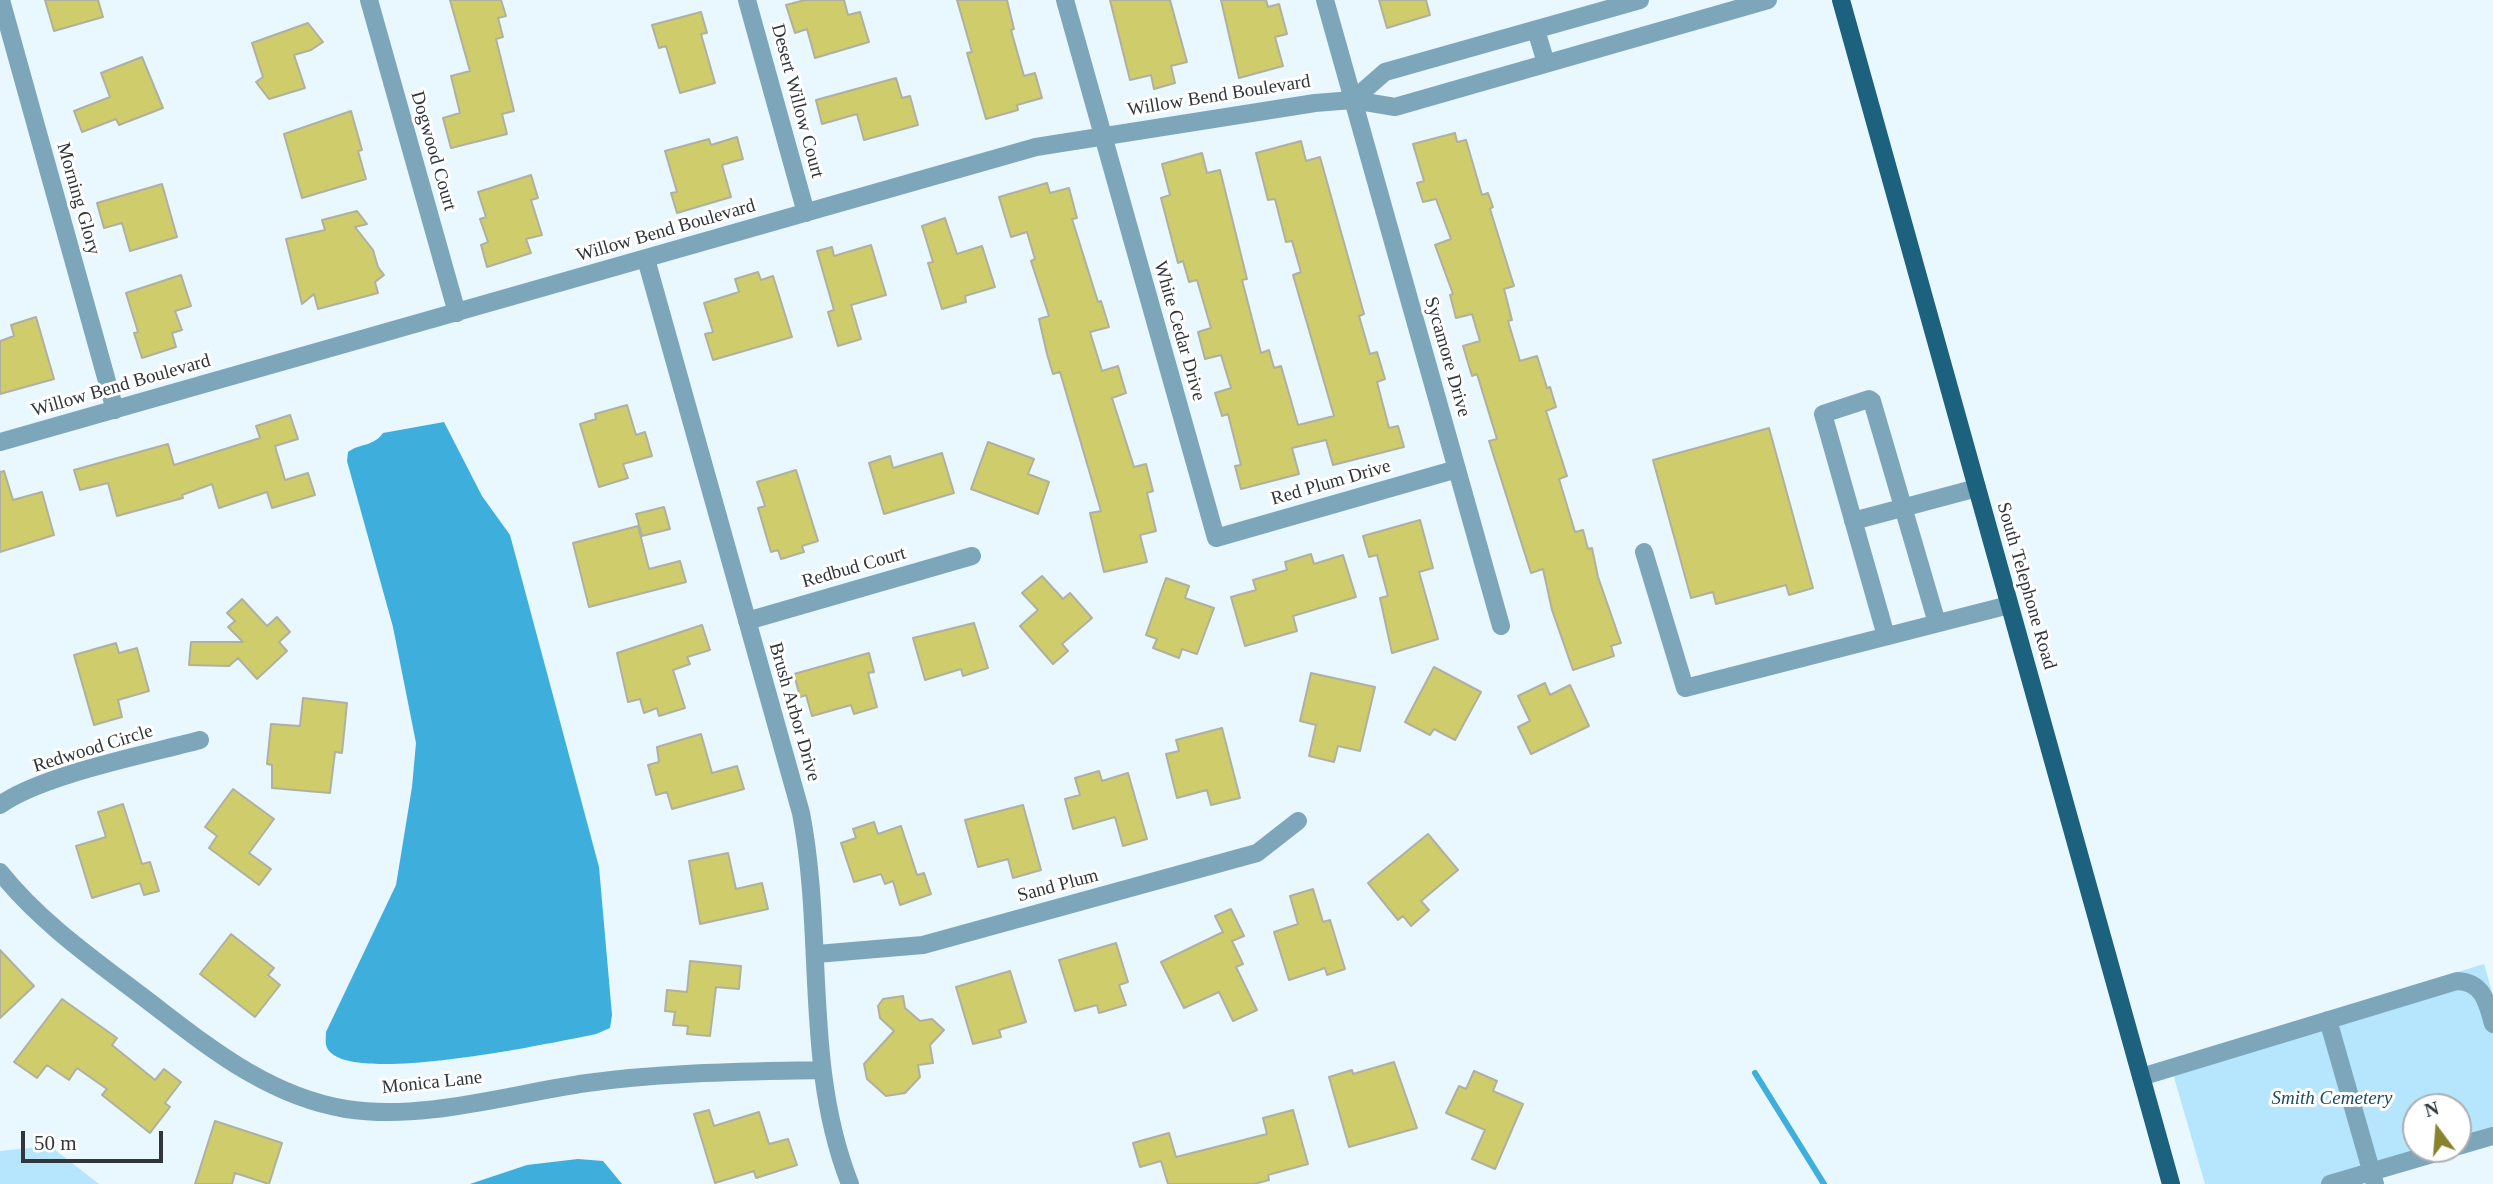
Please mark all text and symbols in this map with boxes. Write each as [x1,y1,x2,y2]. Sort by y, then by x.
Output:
street label: Desert Willow Court [765,21,829,181]
street label: Willow Bend Boulevard [1126,70,1312,122]
street label: Dogwood Court [405,89,461,213]
street label: Morning Glory [51,140,105,258]
street label: Willow Bend Boulevard [574,195,758,267]
street label: White Cedar Drive [1148,258,1210,404]
street label: Sycamore Drive [1419,294,1475,420]
street label: Willow Bend Boulevard [29,350,213,422]
street label: Red Plum Drive [1269,455,1393,511]
street label: South Telephone Road [1991,500,2061,672]
street label: Redbud Court [799,542,909,594]
street label: Brush Arbor Drive [763,640,825,784]
street label: Redwood Circle [30,720,156,778]
street label: Sand Plum [1015,864,1101,908]
street label: Monica Lane [381,1066,483,1100]
park label: Smith Cemetery [2272,1088,2392,1110]
north arrow [2402,1093,2472,1163]
text: N [2422,1097,2441,1121]
scale bar [24,1118,166,1162]
text: 50 m [34,1131,77,1155]

